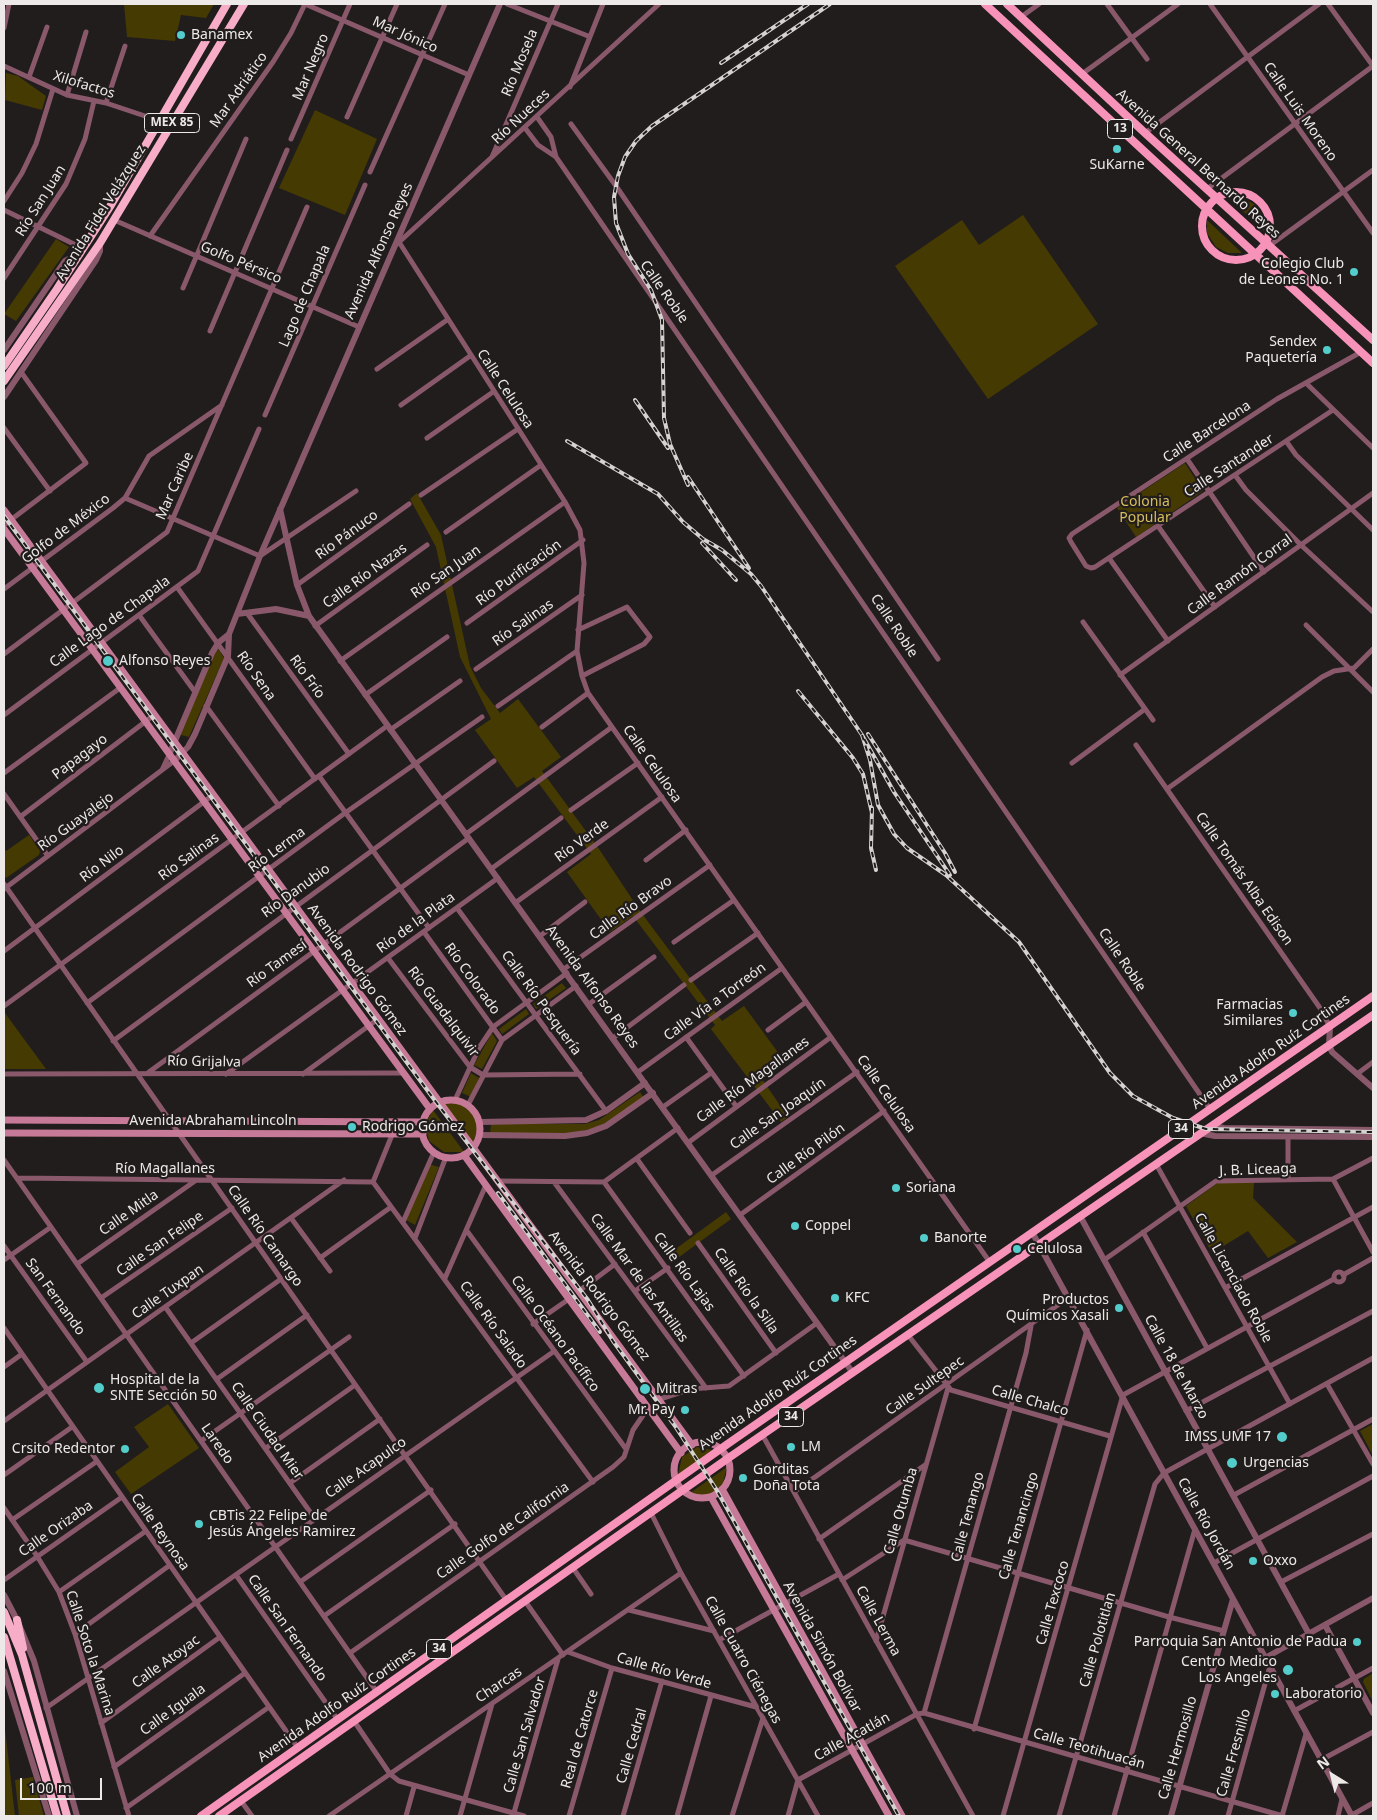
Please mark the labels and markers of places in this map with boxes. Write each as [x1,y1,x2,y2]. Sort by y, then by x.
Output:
place label: Banamex [191,27,253,43]
marker: Banamex [175,29,187,41]
marker: SuKarne [1111,143,1123,155]
place label: SuKarne [1089,157,1145,173]
place label: Colegio Club de Leones No. 1 [1239,256,1344,288]
marker: Colegio Club de Leones No. 1 [1348,266,1360,278]
place label: Sendex Paquetería [1245,334,1317,367]
marker: Sendex Paquetería [1321,344,1333,356]
place label: Alfonso Reyes [119,653,210,669]
marker: Alfonso Reyes [101,654,115,668]
place label: Farmacias Similares [1216,997,1283,1030]
marker: Farmacias Similares [1287,1007,1299,1019]
place label: Rodrigo Gómez [362,1119,464,1135]
marker: Rodrigo Gómez [346,1121,358,1133]
place label: Soriana [906,1180,956,1196]
marker: Soriana [890,1182,902,1194]
place label: Coppel [805,1218,851,1234]
marker: Coppel [789,1220,801,1232]
place label: Banorte [934,1230,987,1246]
marker: Banorte [918,1232,930,1244]
place label: Celulosa [1027,1241,1083,1257]
marker: Celulosa [1011,1243,1023,1255]
place label: KFC [845,1290,870,1306]
marker: KFC [829,1292,841,1304]
place label: Productos Químicos Xasali [1006,1292,1109,1324]
marker: Productos Químicos Xasali [1113,1302,1125,1314]
place label: Hospital de la SNTE Sección 50 [110,1372,217,1404]
marker: Hospital de la SNTE Sección 50 [92,1381,106,1395]
place label: Mitras [656,1381,697,1397]
marker: Mitras [638,1382,652,1396]
place label: Mr. Pay [628,1402,675,1418]
marker: Mr. Pay [679,1404,691,1416]
place label: IMSS UMF 17 [1185,1429,1271,1445]
marker: IMSS UMF 17 [1275,1430,1289,1444]
place label: LM [801,1439,821,1455]
place label: Crsito Redentor [12,1441,115,1457]
marker: LM [785,1441,797,1453]
marker: Crsito Redentor [119,1443,131,1455]
place label: Urgencias [1243,1455,1309,1471]
marker: Urgencias [1225,1456,1239,1470]
place label: Gorditas Doña Tota [753,1462,820,1494]
marker: Gorditas Doña Tota [737,1472,749,1484]
place label: CBTis 22 Felipe de Jesús Ángeles Ramirez [209,1508,355,1540]
marker: CBTis 22 Felipe de Jesús Ángeles Ramirez [193,1518,205,1530]
place label: Oxxo [1263,1553,1297,1569]
marker: Oxxo [1247,1555,1259,1567]
place label: Parroquia San Antonio de Padua [1134,1634,1347,1650]
marker: Parroquia San Antonio de Padua [1351,1636,1363,1648]
place label: Centro Medico Los Angeles [1181,1654,1277,1686]
marker: Centro Medico Los Angeles [1281,1663,1295,1677]
place label: Laboratorio [1285,1686,1362,1702]
marker: Laboratorio [1269,1688,1281,1700]

